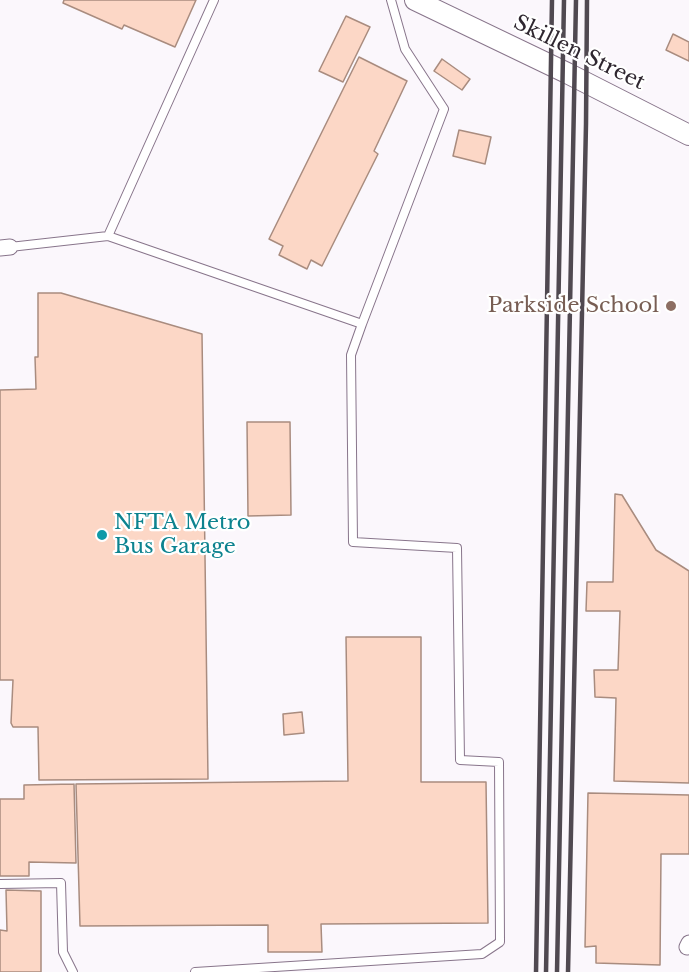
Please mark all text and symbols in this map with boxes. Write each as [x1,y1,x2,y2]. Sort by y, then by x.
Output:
street label: Skillen Street [509,10,649,96]
place label: Parkside School [488,293,659,319]
marker: Parkside School [664,299,678,313]
place label: NFTA Metro Bus Garage [114,510,250,560]
marker: NFTA Metro Bus Garage [95,528,109,542]

